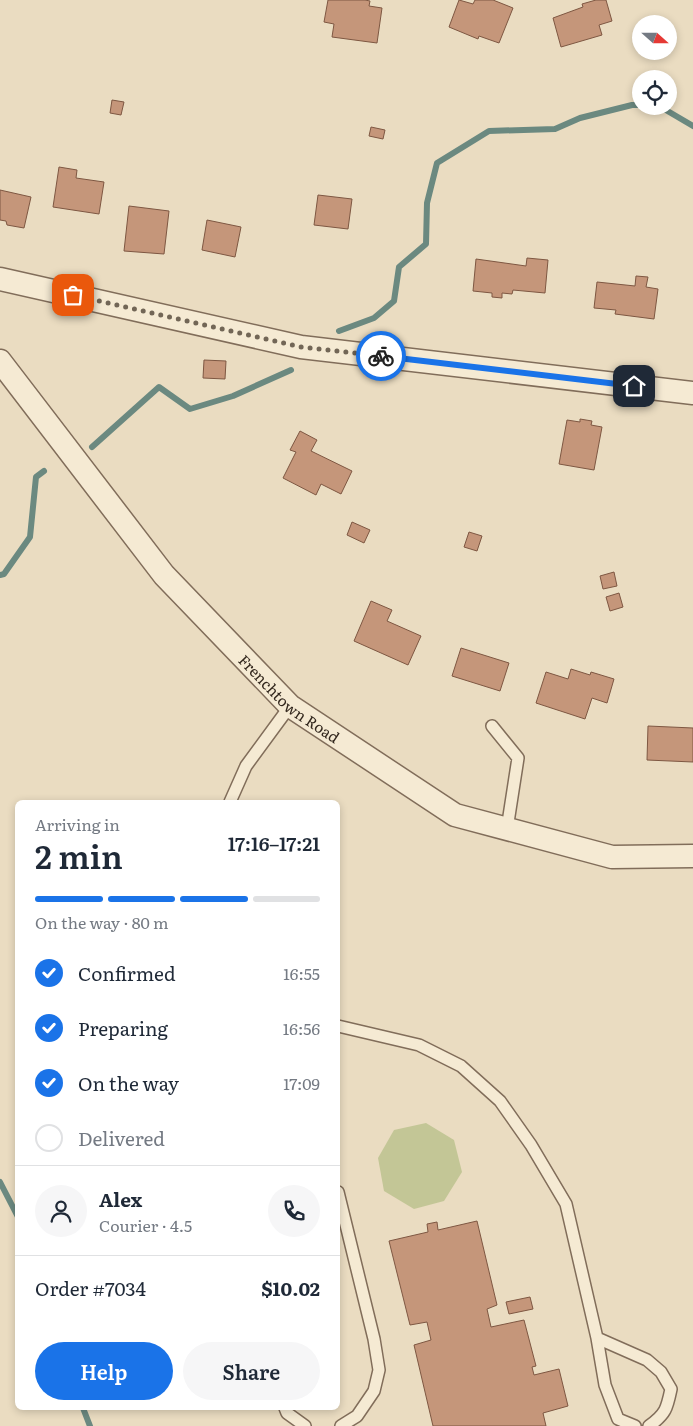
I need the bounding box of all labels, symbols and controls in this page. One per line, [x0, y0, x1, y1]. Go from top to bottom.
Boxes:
north arrow [632, 15, 678, 60]
map controls [632, 15, 677, 115]
button: locate [632, 70, 677, 115]
pin [52, 274, 94, 316]
icon: bag [59, 281, 87, 309]
courier [356, 331, 406, 381]
icon: bike [367, 342, 395, 370]
pin [613, 365, 655, 407]
icon: home [620, 372, 648, 400]
street label: Frenchtown Road [234, 648, 345, 748]
text: Arriving in [35, 812, 120, 836]
text: 17:16–17:21 [228, 829, 320, 857]
text: 2 min [35, 831, 123, 879]
text: On the way · 80 m [35, 910, 169, 934]
icon: check [35, 959, 63, 987]
text: Confirmed [78, 959, 176, 987]
text: 16:55 [283, 961, 320, 985]
icon: check [35, 1014, 63, 1042]
text: Preparing [78, 1014, 168, 1042]
text: 16:56 [283, 1016, 320, 1040]
icon: check [35, 1069, 63, 1097]
text: On the way [78, 1069, 179, 1097]
text: 17:09 [283, 1071, 320, 1095]
text: Delivered [78, 1124, 165, 1152]
button: person [35, 1185, 87, 1237]
text: Alex [99, 1185, 142, 1213]
button: phone [268, 1185, 320, 1237]
text: Courier · 4.5 [99, 1213, 192, 1237]
text: Order #7034 [35, 1274, 146, 1302]
text: $10.02 [261, 1274, 320, 1302]
button: Help [35, 1342, 173, 1400]
button: Share [183, 1342, 320, 1400]

